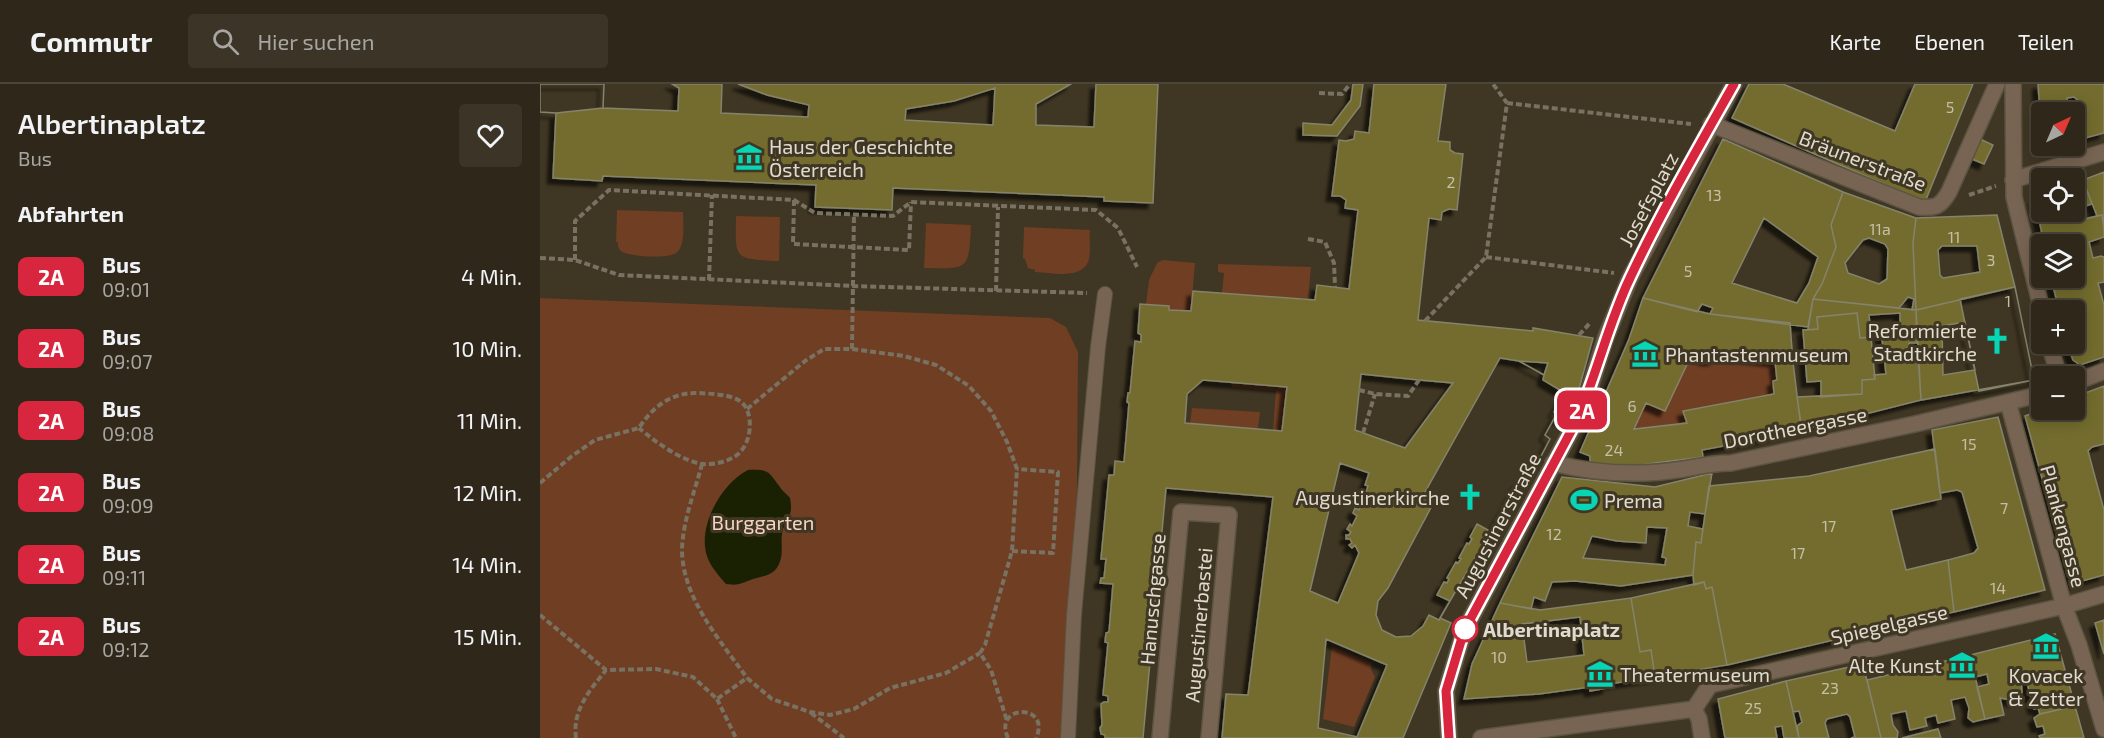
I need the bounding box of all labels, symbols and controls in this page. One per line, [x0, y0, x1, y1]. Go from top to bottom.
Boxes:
search box [188, 14, 608, 68]
text: Commutr [30, 24, 152, 58]
icon: search [209, 25, 242, 58]
text: Hier suchen [257, 28, 374, 54]
text: Karte [1830, 29, 1881, 54]
text: Ebenen [1914, 29, 1985, 54]
text: Teilen [2018, 29, 2074, 54]
house number: 5 [1946, 97, 1954, 116]
north arrow [2031, 102, 2085, 156]
map controls [2031, 102, 2085, 420]
button: heart [459, 104, 522, 167]
text: Albertinaplatz [18, 106, 206, 140]
street label: Bräunerstraße [1796, 125, 1930, 195]
place label: Haus der Geschichte Österreich [769, 134, 953, 181]
museum icon: Haus der Geschichte Österreich [734, 142, 764, 172]
text: Bus [18, 146, 52, 170]
street label: Josefsplatz [1613, 148, 1683, 250]
button: locate [2031, 168, 2085, 222]
house number: 2 [1447, 172, 1456, 191]
house number: 13 [1706, 185, 1722, 204]
text: Abfahrten [18, 200, 124, 226]
house number: 11a [1869, 219, 1891, 238]
house number: 11 [1948, 227, 1960, 246]
button: layers [2031, 234, 2085, 288]
house number: 3 [1987, 250, 1995, 269]
text: Bus [102, 251, 141, 277]
house number: 5 [1684, 261, 1692, 280]
text: 4 Min. [461, 263, 522, 289]
text: 2A [38, 264, 64, 289]
text: 09:01 [102, 277, 150, 301]
house number: 1 [2005, 291, 2011, 310]
button: + [2031, 300, 2085, 354]
place label: Reformierte Stadtkirche [1868, 318, 1977, 365]
text: Bus [102, 323, 141, 349]
church icon: Reformierte Stadtkirche [1982, 326, 2012, 356]
text: 10 Min. [453, 335, 522, 361]
text: 2A [38, 336, 64, 361]
museum icon: Phantastenmuseum [1630, 339, 1660, 369]
place label: Phantastenmuseum [1665, 342, 1849, 366]
text: 09:07 [102, 349, 153, 373]
button: − [2031, 366, 2085, 420]
line badge: 2A [1555, 390, 1609, 430]
text: Bus [102, 395, 141, 421]
house number: 6 [1627, 396, 1637, 415]
text: 2A [1569, 398, 1595, 423]
street label: Dorotheergasse [1721, 401, 1869, 453]
text: 11 Min. [457, 407, 522, 433]
text: 2A [38, 408, 64, 433]
text: 09:08 [102, 421, 154, 445]
house number: 15 [1962, 434, 1976, 453]
house number: 24 [1605, 440, 1624, 459]
street label: Augustinerstraße [1449, 448, 1545, 602]
street label: Plankengasse [2036, 462, 2092, 590]
text: Bus [102, 467, 141, 493]
text: 12 Min. [453, 479, 522, 505]
text: 2A [38, 480, 64, 505]
church icon: Augustinerkirche [1455, 482, 1485, 512]
place label: Augustinerkirche [1295, 485, 1450, 509]
sports icon: Prema [1569, 485, 1599, 515]
place label: Prema [1604, 488, 1663, 512]
text: 09:09 [102, 493, 154, 517]
house number: 7 [2000, 498, 2008, 517]
park label: Burggarten [712, 510, 814, 534]
house number: 17 [1822, 516, 1836, 535]
house number: 12 [1546, 524, 1562, 543]
street label: Hanuschgasse [1134, 532, 1170, 666]
text: Bus [102, 539, 141, 565]
house number: 17 [1791, 543, 1805, 562]
street label: Augustinerbastei [1179, 547, 1217, 703]
text: 14 Min. [452, 551, 522, 577]
text: 2A [38, 552, 64, 577]
text: 09:11 [102, 565, 146, 589]
house number: 14 [1990, 578, 2006, 597]
street label: Spiegelgasse [1828, 599, 1950, 649]
text: Bus [102, 611, 141, 637]
marker: Albertinaplatz [1452, 616, 1478, 642]
place label: Albertinaplatz [1483, 617, 1620, 641]
text: 15 Min. [454, 623, 522, 649]
text: 2A [38, 624, 64, 649]
museum icon: Kovacek & Zetter [2031, 631, 2061, 661]
text: 09:12 [102, 637, 149, 661]
house number: 10 [1491, 647, 1507, 666]
museum icon: Alte Kunst [1947, 650, 1977, 680]
place label: Alte Kunst [1848, 653, 1942, 677]
museum icon: Theatermuseum [1585, 659, 1615, 689]
place label: Theatermuseum [1620, 662, 1770, 686]
place label: Kovacek & Zetter [2008, 663, 2084, 710]
house number: 23 [1821, 678, 1839, 697]
house number: 25 [1744, 698, 1762, 717]

